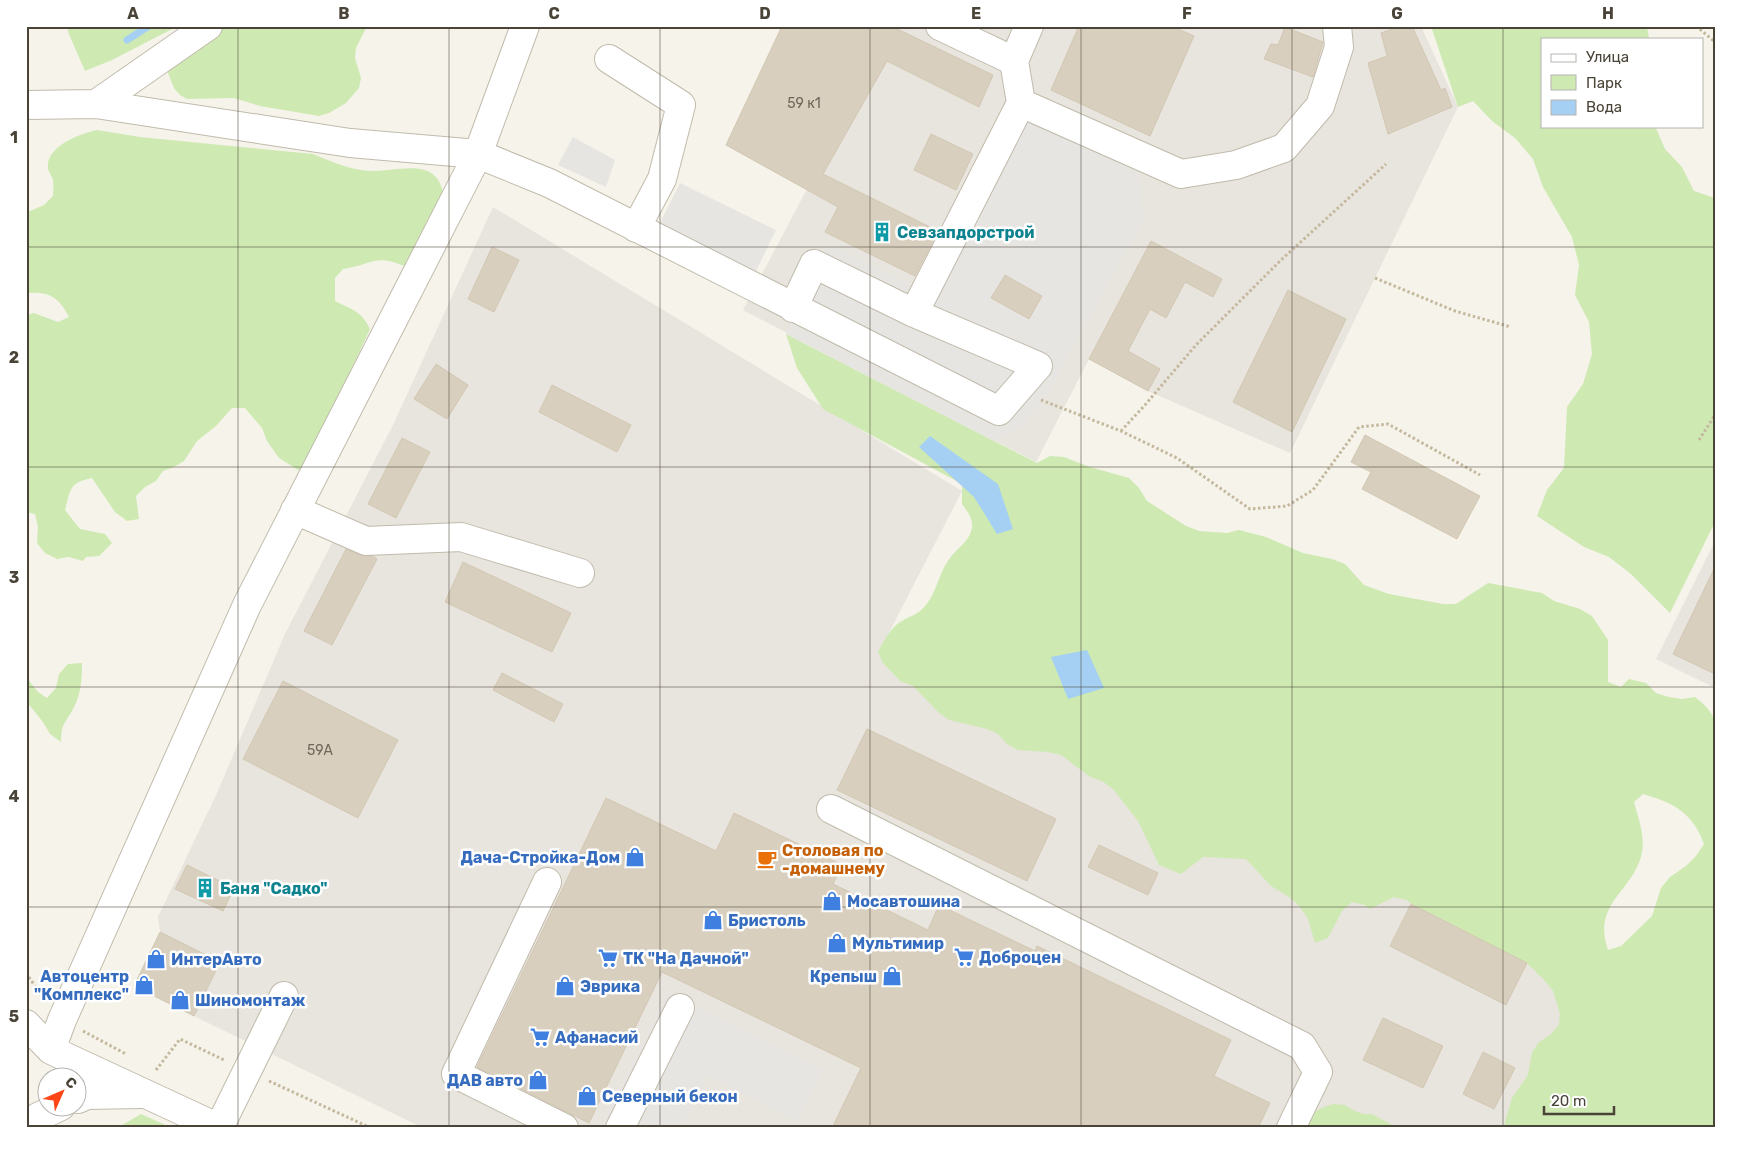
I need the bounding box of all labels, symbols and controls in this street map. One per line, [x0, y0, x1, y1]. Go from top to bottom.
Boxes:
text: A [127, 4, 139, 23]
text: B [338, 4, 350, 23]
text: C [548, 4, 560, 23]
text: D [759, 4, 771, 23]
text: E [971, 4, 981, 23]
text: F [1182, 4, 1192, 23]
text: G [1391, 4, 1403, 23]
text: H [1602, 4, 1614, 23]
legend [1541, 38, 1704, 128]
text: Улица [1586, 48, 1629, 66]
text: Парк [1586, 74, 1622, 92]
house number: 59 к1 [787, 95, 821, 112]
text: Вода [1586, 98, 1622, 116]
text: 1 [10, 128, 18, 147]
building icon: Севзапдорстрой [871, 221, 893, 243]
place label: Севзапдорстрой [897, 223, 1035, 242]
text: 2 [9, 348, 19, 367]
text: 3 [9, 568, 19, 587]
house number: 59А [307, 742, 334, 759]
text: 4 [9, 787, 20, 806]
place label: Столовая по -домашнему [782, 841, 886, 878]
shop icon: Дача-Стройка-Дом [624, 846, 646, 868]
place label: Дача-Стройка-Дом [461, 848, 620, 867]
cafe icon: Столовая по -домашнему [756, 848, 778, 870]
building icon: Баня "Садко" [194, 877, 216, 899]
place label: Баня "Садко" [220, 879, 328, 898]
shop icon: Мосавтошина [821, 890, 843, 912]
place label: Мосавтошина [847, 892, 960, 911]
shop icon: Бристоль [702, 909, 724, 931]
place label: Бристоль [728, 911, 806, 930]
shop icon: Мультимир [826, 932, 848, 954]
place label: Мультимир [852, 934, 944, 953]
supermarket icon: Доброцен [953, 946, 975, 968]
supermarket icon: ТК "На Дачной" [597, 947, 619, 969]
shop icon: ИнтерАвто [145, 948, 167, 970]
place label: Доброцен [979, 948, 1061, 967]
place label: ТК "На Дачной" [623, 949, 749, 968]
place label: ИнтерАвто [171, 950, 262, 969]
shop icon: Крепыш [881, 965, 903, 987]
place label: Автоцентр "Комплекс" [34, 967, 129, 1004]
place label: Крепыш [810, 967, 877, 986]
shop icon: Автоцентр "Комплекс" [133, 974, 155, 996]
shop icon: Эврика [554, 975, 576, 997]
place label: Эврика [580, 977, 640, 996]
shop icon: Шиномонтаж [169, 989, 191, 1011]
place label: Шиномонтаж [195, 991, 306, 1010]
text: 5 [9, 1007, 19, 1026]
supermarket icon: Афанасий [529, 1026, 551, 1048]
place label: Афанасий [555, 1028, 638, 1047]
north arrow [38, 1066, 88, 1116]
shop icon: ДАВ авто [527, 1069, 549, 1091]
place label: ДАВ авто [447, 1071, 523, 1090]
text: С [61, 1074, 80, 1093]
scale bar [1544, 1084, 1614, 1116]
shop icon: Северный бекон [576, 1085, 598, 1107]
place label: Северный бекон [602, 1087, 738, 1106]
text: 20 m [1551, 1092, 1586, 1110]

